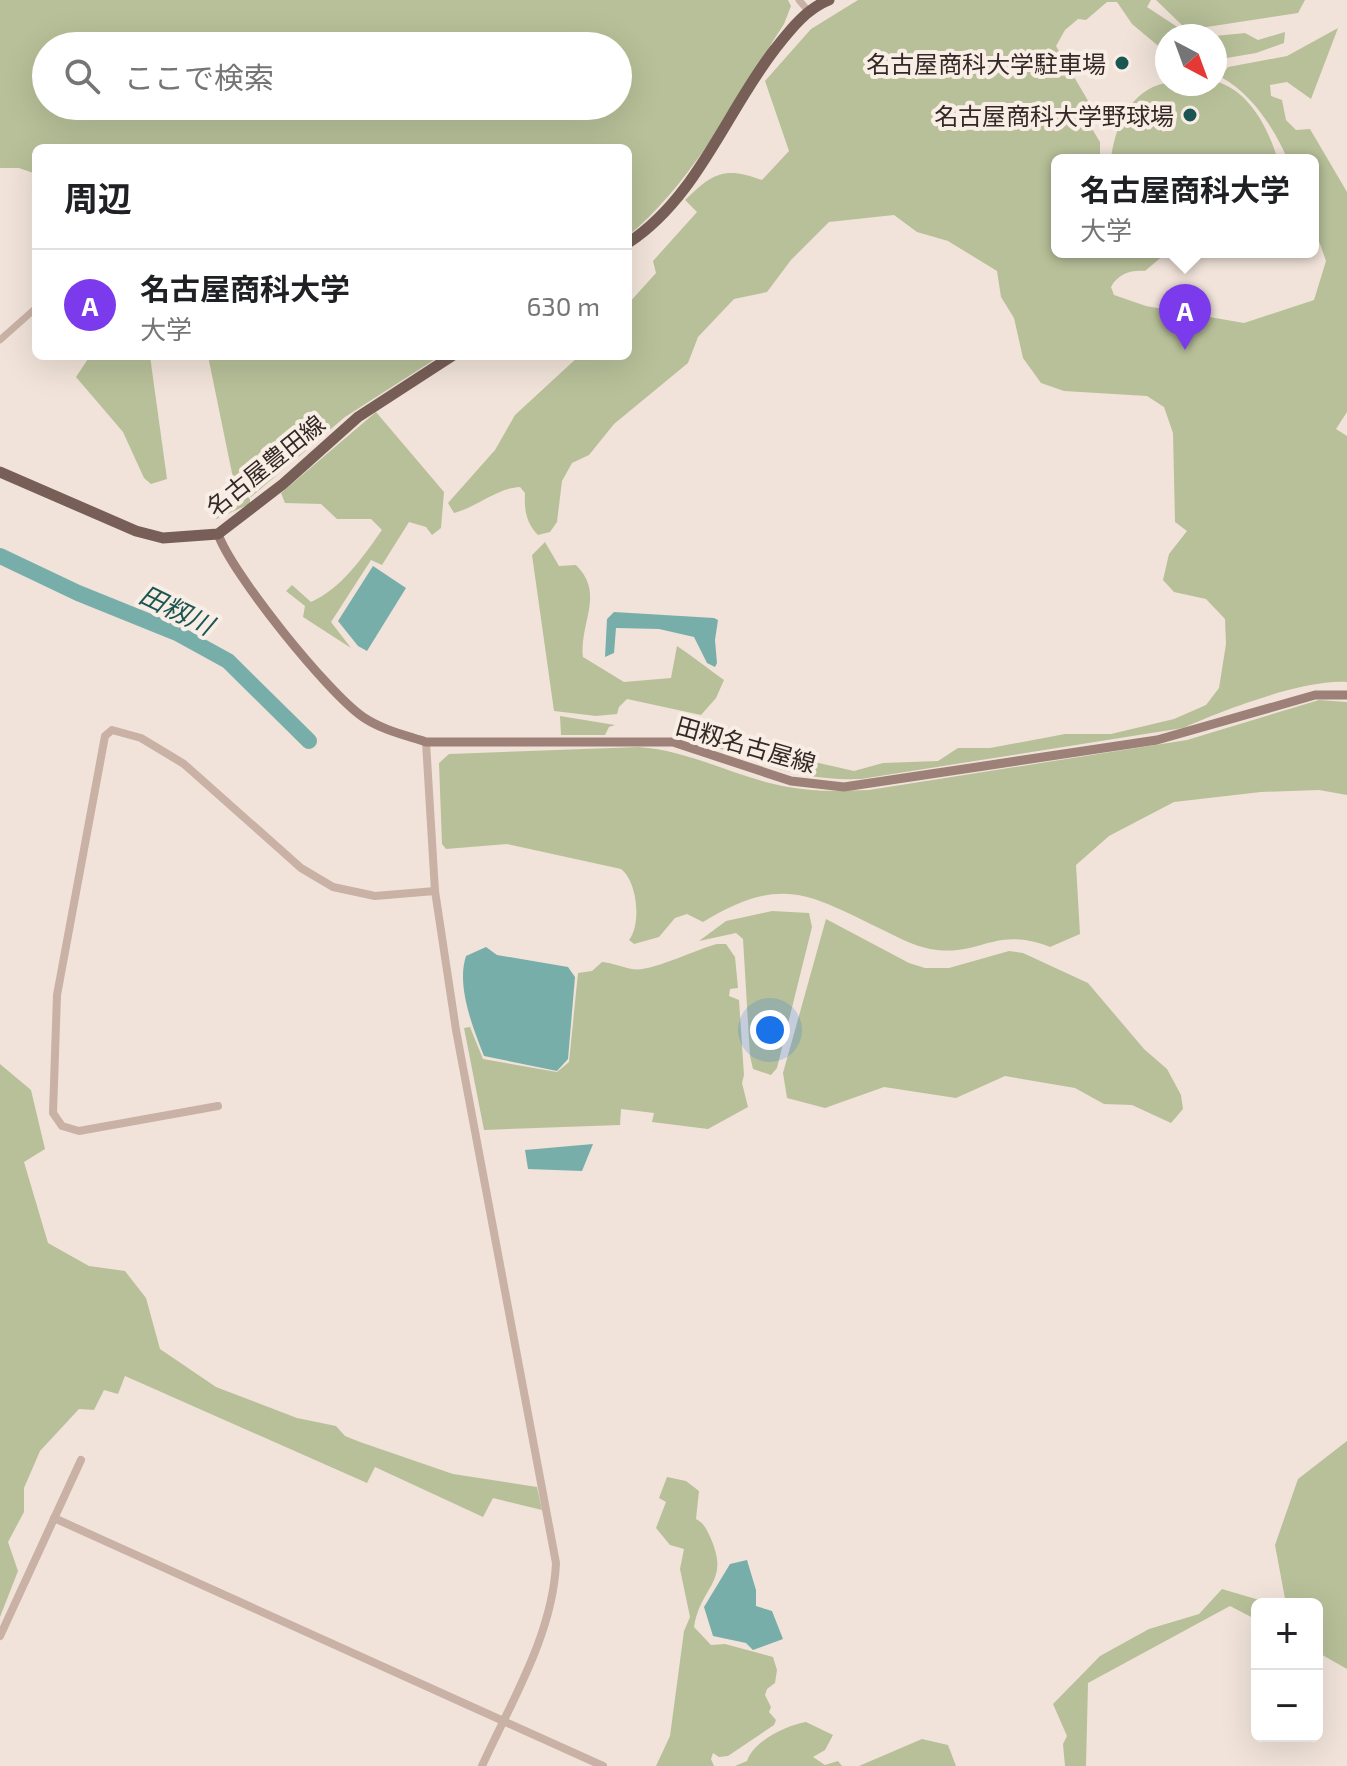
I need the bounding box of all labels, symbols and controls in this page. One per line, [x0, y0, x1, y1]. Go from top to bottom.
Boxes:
north arrow [1155, 24, 1227, 96]
search box [32, 32, 632, 120]
place label: 名古屋商科大学駐車場 [866, 49, 1106, 78]
icon: search [60, 54, 104, 98]
marker: 名古屋商科大学駐車場 [1113, 54, 1131, 72]
text: ここで検索 [124, 59, 274, 95]
place label: 名古屋商科大学野球場 [934, 101, 1174, 130]
marker: 名古屋商科大学野球場 [1181, 106, 1199, 124]
popup [1051, 154, 1319, 258]
text: 名古屋商科大学 [1080, 171, 1290, 207]
text: 周辺 [64, 177, 132, 218]
text: 大学 [1080, 214, 1132, 245]
text: 名古屋商科大学 [140, 270, 350, 306]
pin: A [1159, 284, 1211, 350]
text: A [82, 290, 98, 321]
text: 630 m [526, 290, 600, 321]
text: 大学 [140, 313, 192, 344]
street label: 名古屋豊田線 [200, 408, 330, 522]
water label: 田籾川 [135, 578, 222, 641]
street label: 田籾名古屋線 [673, 710, 819, 778]
your location [750, 1010, 790, 1050]
map controls [1251, 1598, 1323, 1742]
button: + [1251, 1598, 1323, 1670]
button: − [1251, 1670, 1323, 1742]

